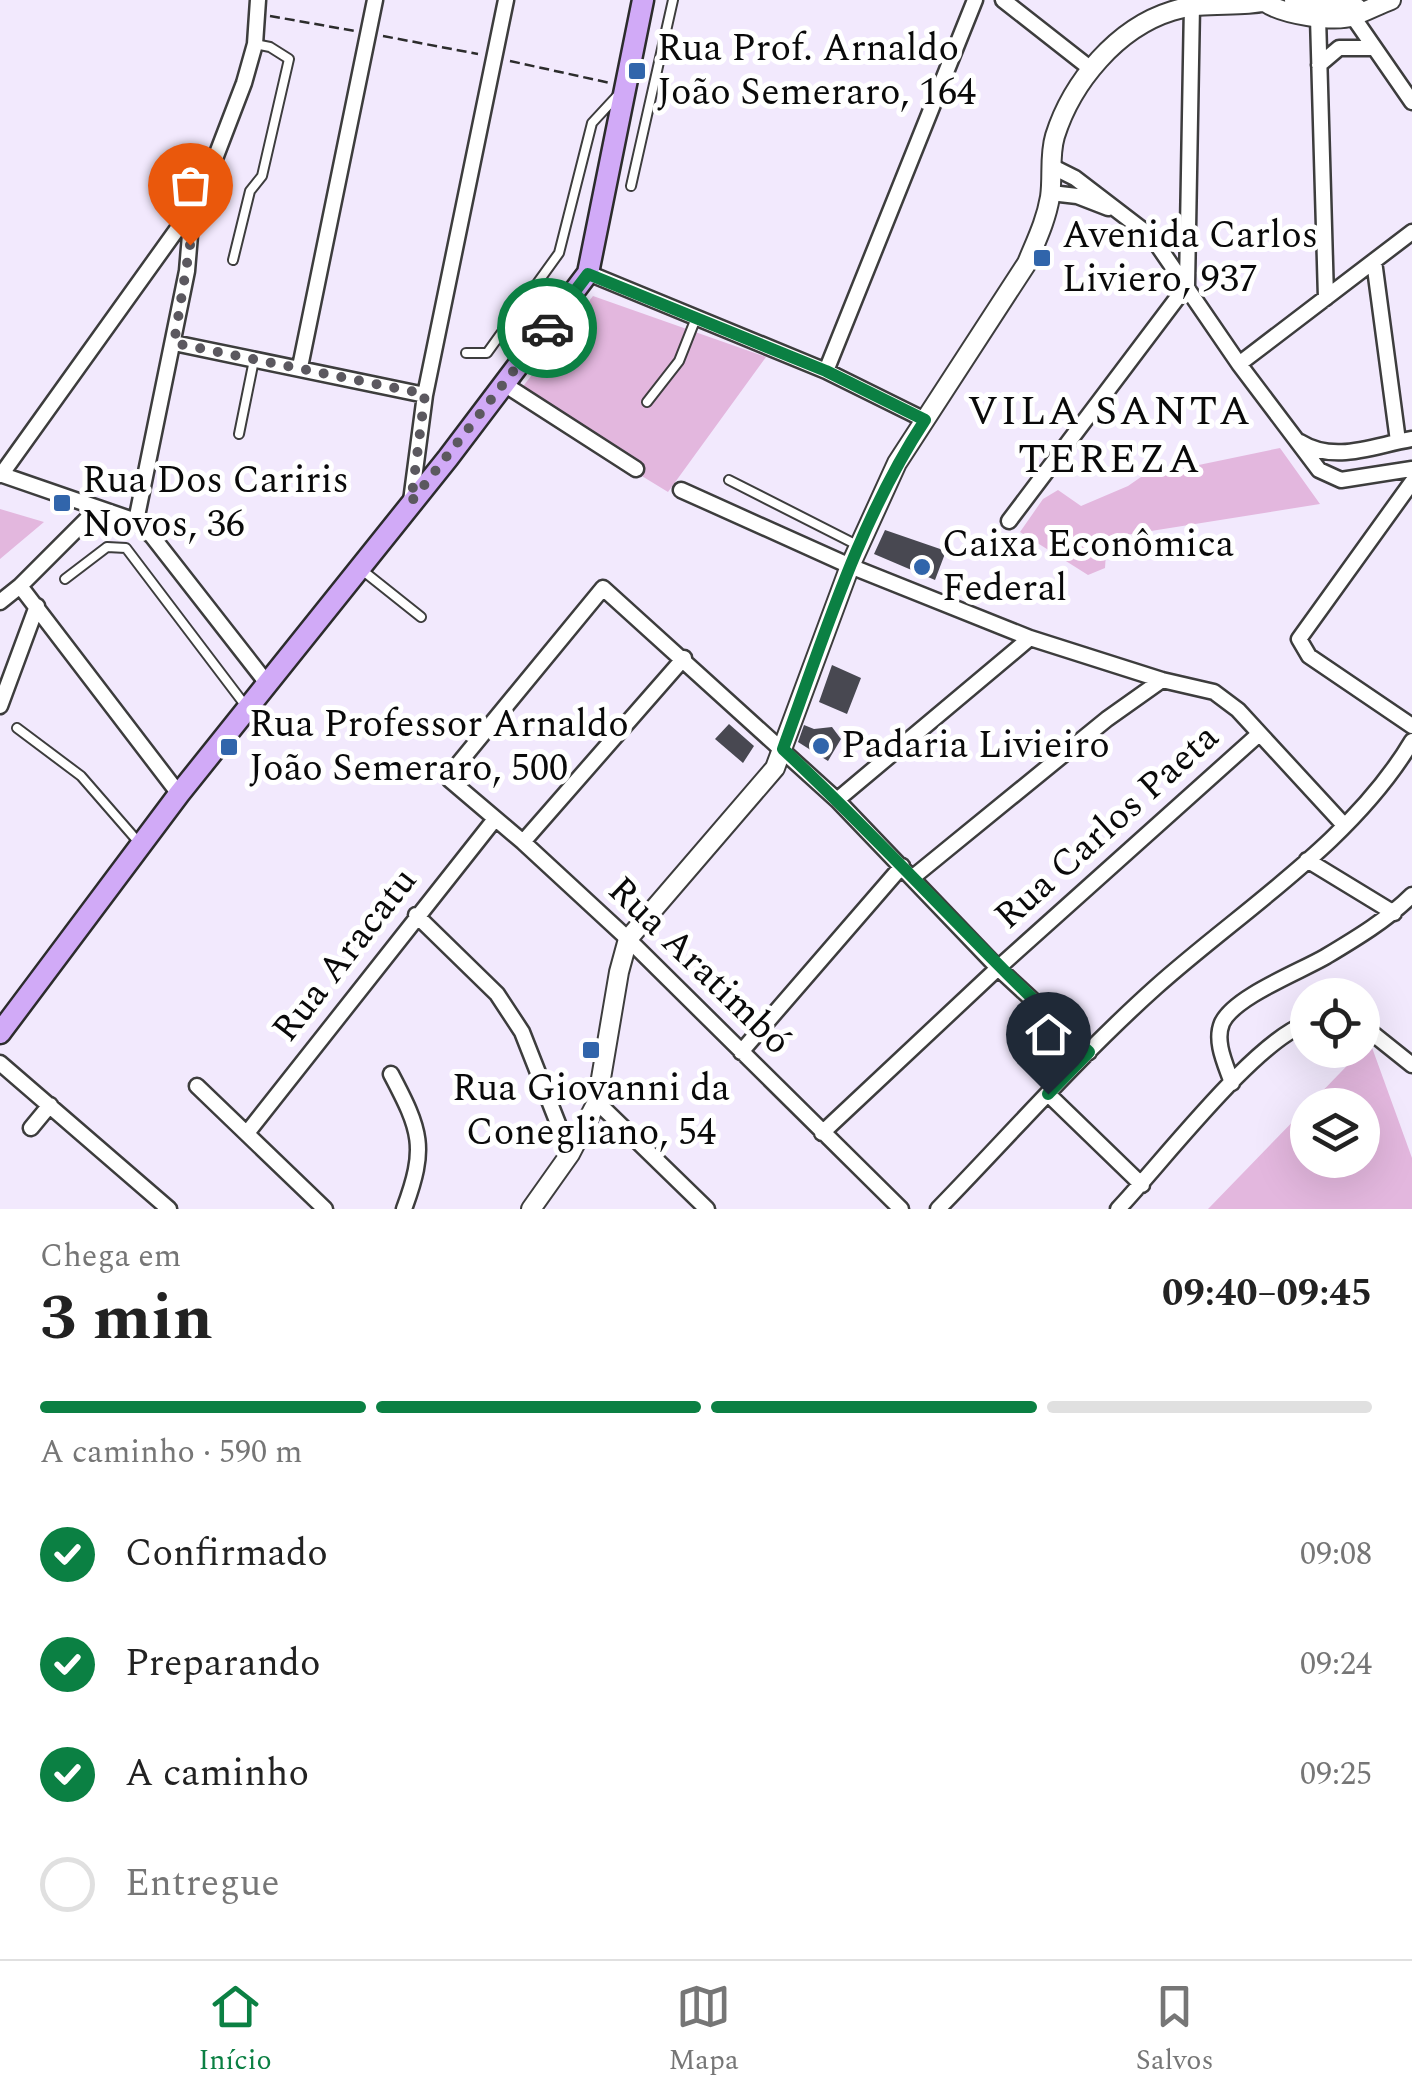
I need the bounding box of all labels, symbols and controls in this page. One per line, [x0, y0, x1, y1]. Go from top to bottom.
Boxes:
place label: Rua Prof. Arnaldo João Semeraro, 164 [657, 20, 976, 122]
marker: Rua Prof. Arnaldo João Semeraro, 164 [626, 60, 648, 82]
pin [148, 143, 233, 246]
icon: bag [163, 158, 218, 213]
place label: Avenida Carlos Liviero, 937 [1062, 207, 1318, 309]
marker: Avenida Carlos Liviero, 937 [1031, 247, 1053, 269]
courier [497, 278, 597, 378]
icon: car [520, 301, 575, 356]
district label: VILA SANTA TEREZA [967, 380, 1253, 491]
place label: Rua Dos Cariris Novos, 36 [82, 452, 349, 554]
marker: Rua Dos Cariris Novos, 36 [51, 492, 73, 514]
place label: Caixa Econômica Federal [942, 516, 1235, 618]
marker: Caixa Econômica Federal [911, 556, 933, 578]
place label: Rua Professor Arnaldo João Semeraro, 500 [249, 696, 629, 798]
street label: Rua Carlos Paeta [981, 710, 1233, 944]
place label: Padaria Livieiro [841, 717, 1110, 775]
marker: Padaria Livieiro [810, 735, 832, 757]
marker: Rua Professor Arnaldo João Semeraro, 500 [218, 736, 240, 758]
street label: Rua Aracatu [258, 855, 432, 1055]
street label: Rua Aratimbó [594, 863, 804, 1069]
map controls [1290, 978, 1380, 1178]
button: locate [1290, 978, 1380, 1068]
pin [1006, 992, 1091, 1095]
icon: home [1021, 1007, 1076, 1062]
marker: Rua Giovanni da Conegliano, 54 [580, 1039, 602, 1061]
place label: Rua Giovanni da Conegliano, 54 [452, 1060, 731, 1162]
button: layers [1290, 1088, 1380, 1178]
text: Chega em [40, 1232, 181, 1281]
text: 09:40–09:45 [1162, 1265, 1372, 1323]
text: 3 min [40, 1269, 213, 1368]
text: A caminho · 590 m [40, 1428, 302, 1477]
text: Confirmado [125, 1525, 328, 1583]
icon: check [40, 1527, 95, 1582]
text: 09:08 [1300, 1530, 1372, 1579]
text: Preparando [125, 1635, 321, 1693]
icon: check [40, 1637, 95, 1692]
text: 09:24 [1300, 1640, 1372, 1689]
text: A caminho [125, 1745, 309, 1803]
icon: check [40, 1747, 95, 1802]
text: 09:25 [1300, 1750, 1372, 1799]
text: Entregue [125, 1855, 280, 1913]
tab: Início [198, 1979, 272, 2082]
tab: Mapa [669, 1979, 739, 2082]
tab: Salvos [1136, 1979, 1214, 2082]

